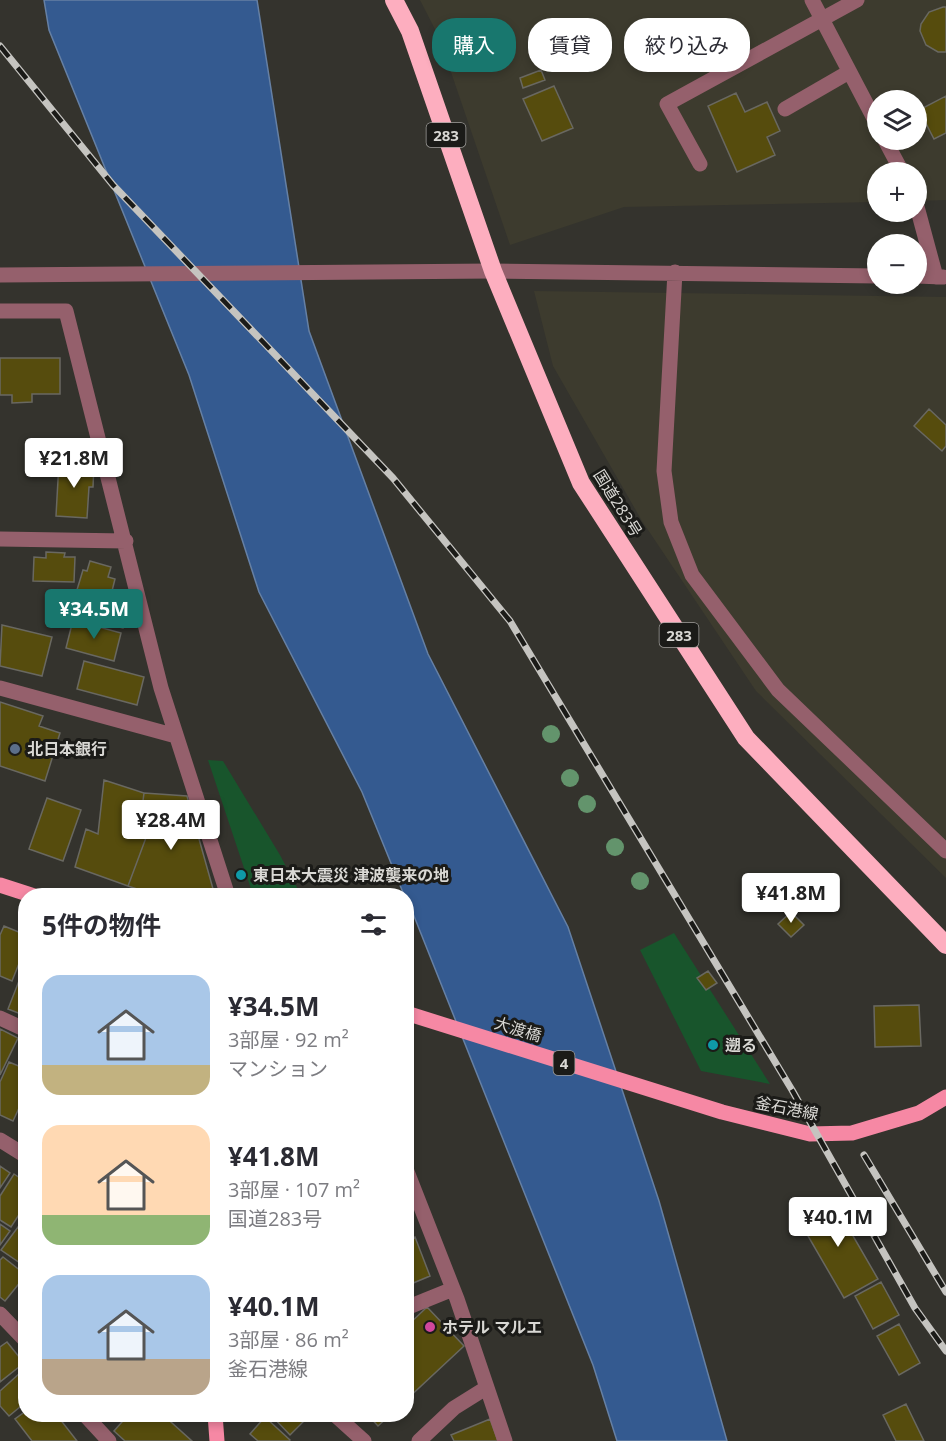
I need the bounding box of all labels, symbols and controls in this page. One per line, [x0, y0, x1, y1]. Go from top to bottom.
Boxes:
chip: 購入 [432, 18, 516, 72]
chip: 賃貸 [528, 18, 612, 72]
chip: 絞り込み [624, 18, 750, 72]
map controls [867, 90, 927, 294]
button: layers [867, 90, 927, 150]
road number: 283 [426, 123, 466, 147]
button: + [867, 162, 927, 222]
button: − [867, 234, 927, 294]
pin: ¥21.8M [25, 438, 123, 489]
text: ¥21.8M [39, 444, 109, 471]
street label: 国道283号 [589, 465, 647, 541]
pin: ¥34.5M [45, 589, 143, 640]
text: ¥34.5M [59, 595, 129, 622]
road number: 283 [660, 623, 698, 647]
place label: 北日本銀行 [27, 738, 107, 760]
marker: 北日本銀行 [8, 742, 22, 756]
pin: ¥28.4M [122, 800, 220, 851]
text: ¥28.4M [136, 806, 206, 833]
place label: 東日本大震災 津波襲来の地 [253, 864, 449, 886]
marker: 東日本大震災 津波襲来の地 [234, 868, 248, 882]
pin: ¥41.8M [742, 873, 840, 924]
text: ¥41.8M [756, 879, 826, 906]
text: 5件の物件 [42, 907, 161, 943]
icon: filters [357, 908, 390, 941]
text: ¥34.5M [228, 988, 319, 1024]
icon: home [90, 999, 162, 1071]
street label: 大渡橋 [492, 1011, 544, 1047]
text: 3部屋 · 92 m² [228, 1026, 349, 1053]
place label: 遡る [725, 1034, 757, 1056]
marker: 遡る [706, 1038, 720, 1052]
road number: 4 [554, 1051, 574, 1075]
text: マンション [228, 1055, 328, 1082]
street label: 釜石港線 [753, 1091, 821, 1125]
text: ¥41.8M [228, 1138, 319, 1174]
icon: home [90, 1149, 162, 1221]
text: 3部屋 · 107 m² [228, 1176, 360, 1203]
pin: ¥40.1M [789, 1197, 887, 1248]
text: ¥40.1M [803, 1203, 873, 1230]
text: 国道283号 [228, 1205, 322, 1232]
text: ¥40.1M [228, 1288, 319, 1324]
icon: home [90, 1299, 162, 1371]
place label: ホテル マルエ [442, 1316, 542, 1338]
marker: ホテル マルエ [423, 1320, 437, 1334]
text: 3部屋 · 86 m² [228, 1326, 349, 1353]
text: 釜石港線 [228, 1355, 308, 1382]

